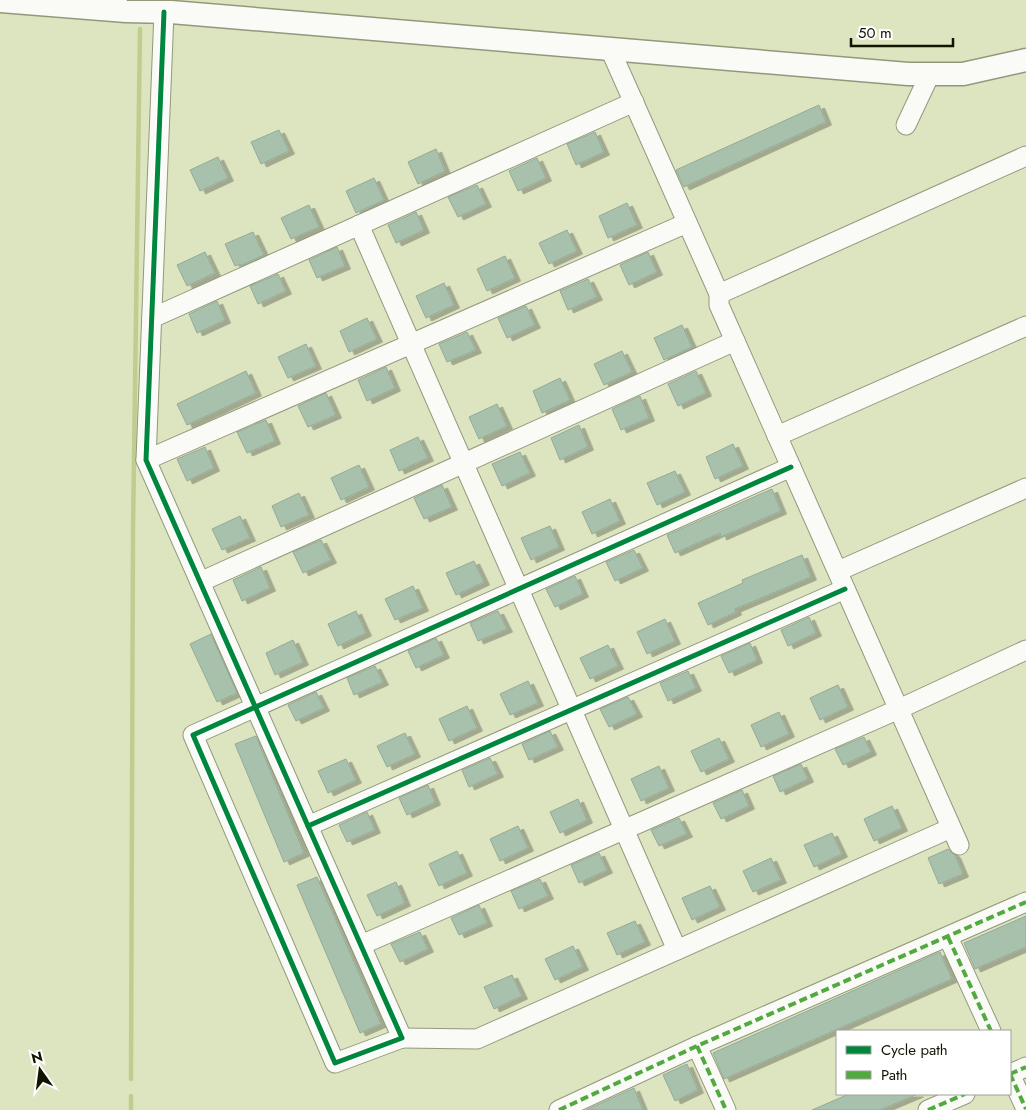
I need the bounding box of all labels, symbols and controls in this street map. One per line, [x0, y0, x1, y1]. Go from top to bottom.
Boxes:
scale bar [851, 15, 954, 47]
text: 50 m [858, 22, 892, 44]
legend [836, 1030, 1011, 1095]
text: Cycle path [881, 1039, 948, 1061]
north arrow [15, 1045, 65, 1095]
text: N [29, 1046, 45, 1068]
text: Path [881, 1064, 907, 1086]

